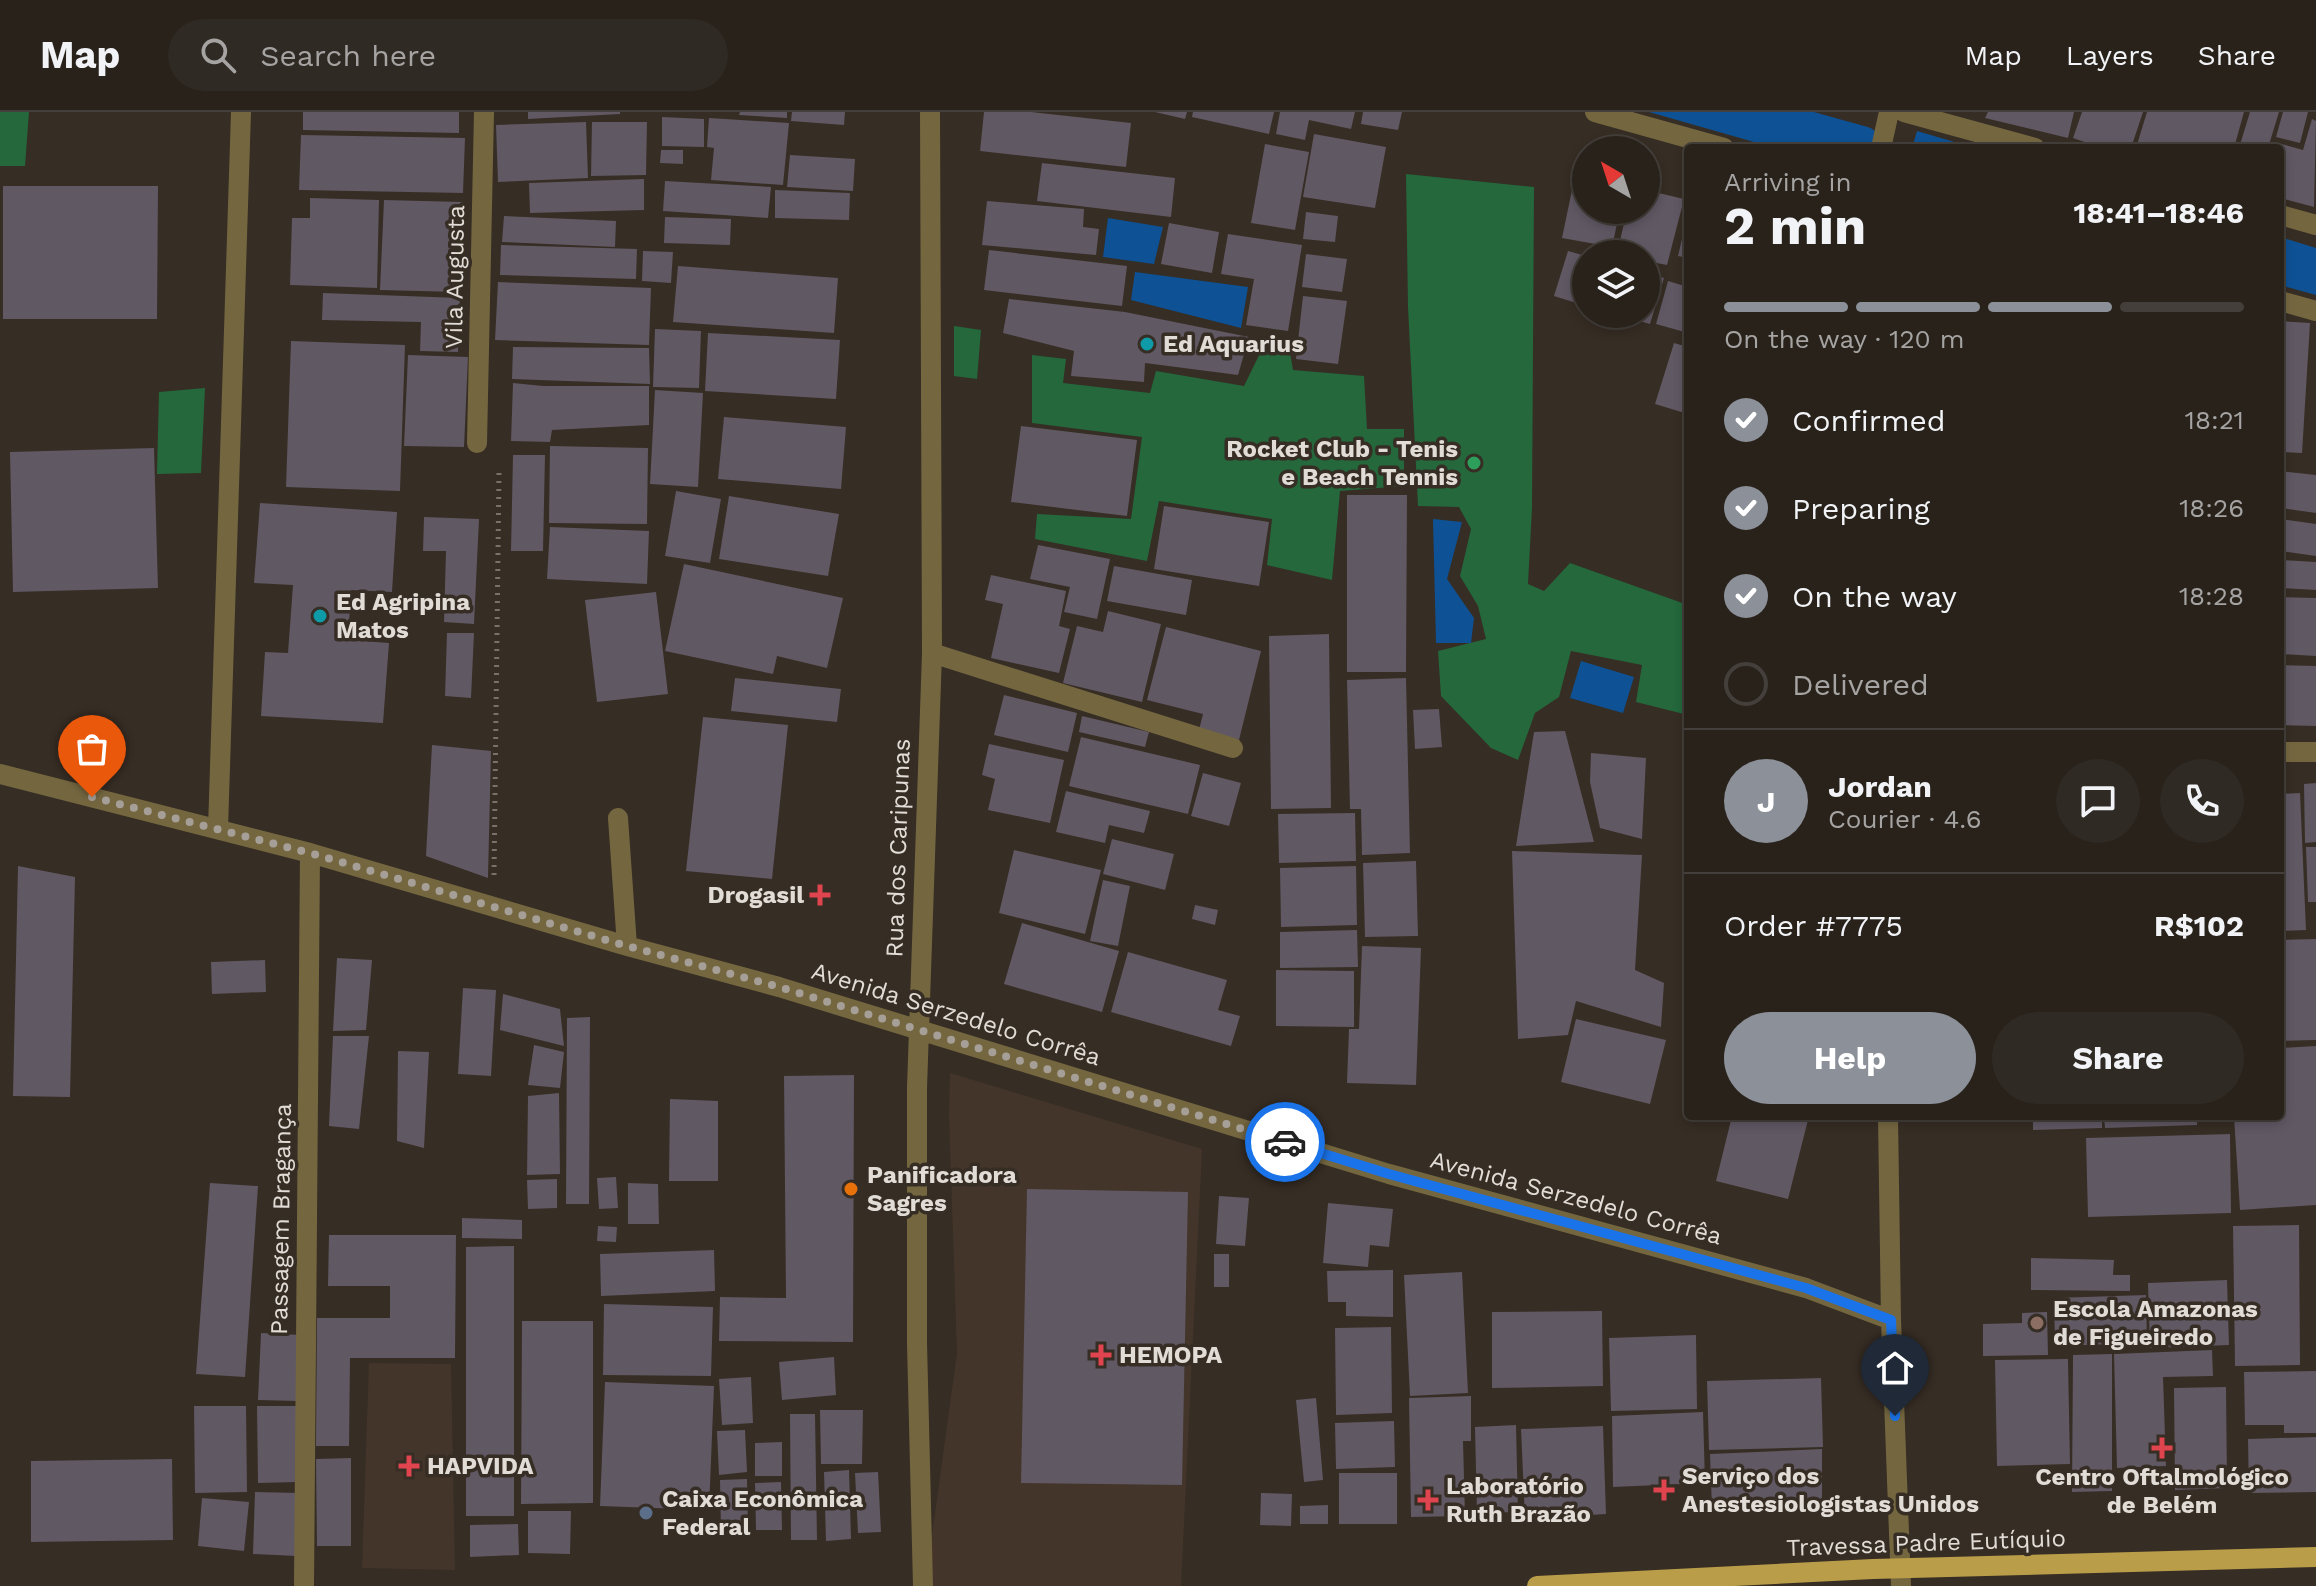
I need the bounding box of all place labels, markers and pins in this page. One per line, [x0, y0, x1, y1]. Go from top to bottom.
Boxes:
place label: Ed Aquarius [1163, 330, 1304, 358]
marker: Ed Aquarius [1138, 335, 1156, 353]
place label: Rocket Club - Tenis e Beach Tennis [1226, 435, 1458, 491]
marker: Rocket Club - Tenis e Beach Tennis [1465, 454, 1483, 472]
place label: Ed Agripina Matos [336, 588, 470, 644]
marker: Ed Agripina Matos [311, 607, 329, 625]
pin [58, 715, 126, 797]
place label: Drogasil [707, 881, 804, 909]
marker: Drogasil [811, 886, 829, 904]
place label: Panificadora Sagres [867, 1161, 1017, 1217]
marker: Panificadora Sagres [842, 1180, 860, 1198]
place label: Escola Amazonas de Figueiredo [2053, 1295, 2258, 1351]
marker: Escola Amazonas de Figueiredo [2028, 1314, 2046, 1332]
pin [1861, 1334, 1929, 1416]
place label: HEMOPA [1119, 1341, 1223, 1369]
marker: HEMOPA [1090, 1344, 1112, 1366]
marker: Centro Oftalmológico de Belém [2151, 1437, 2173, 1459]
place label: HAPVIDA [427, 1452, 534, 1480]
marker: HAPVIDA [398, 1455, 420, 1477]
place label: Serviço dos Anestesiologistas Unidos [1682, 1462, 1979, 1518]
place label: Centro Oftalmológico de Belém [2035, 1463, 2289, 1519]
place label: Laboratório Ruth Brazão [1446, 1472, 1591, 1528]
marker: Serviço dos Anestesiologistas Unidos [1653, 1479, 1675, 1501]
place label: Caixa Econômica Federal [662, 1485, 863, 1541]
marker: Laboratório Ruth Brazão [1417, 1489, 1439, 1511]
marker: Caixa Econômica Federal [637, 1504, 655, 1522]

